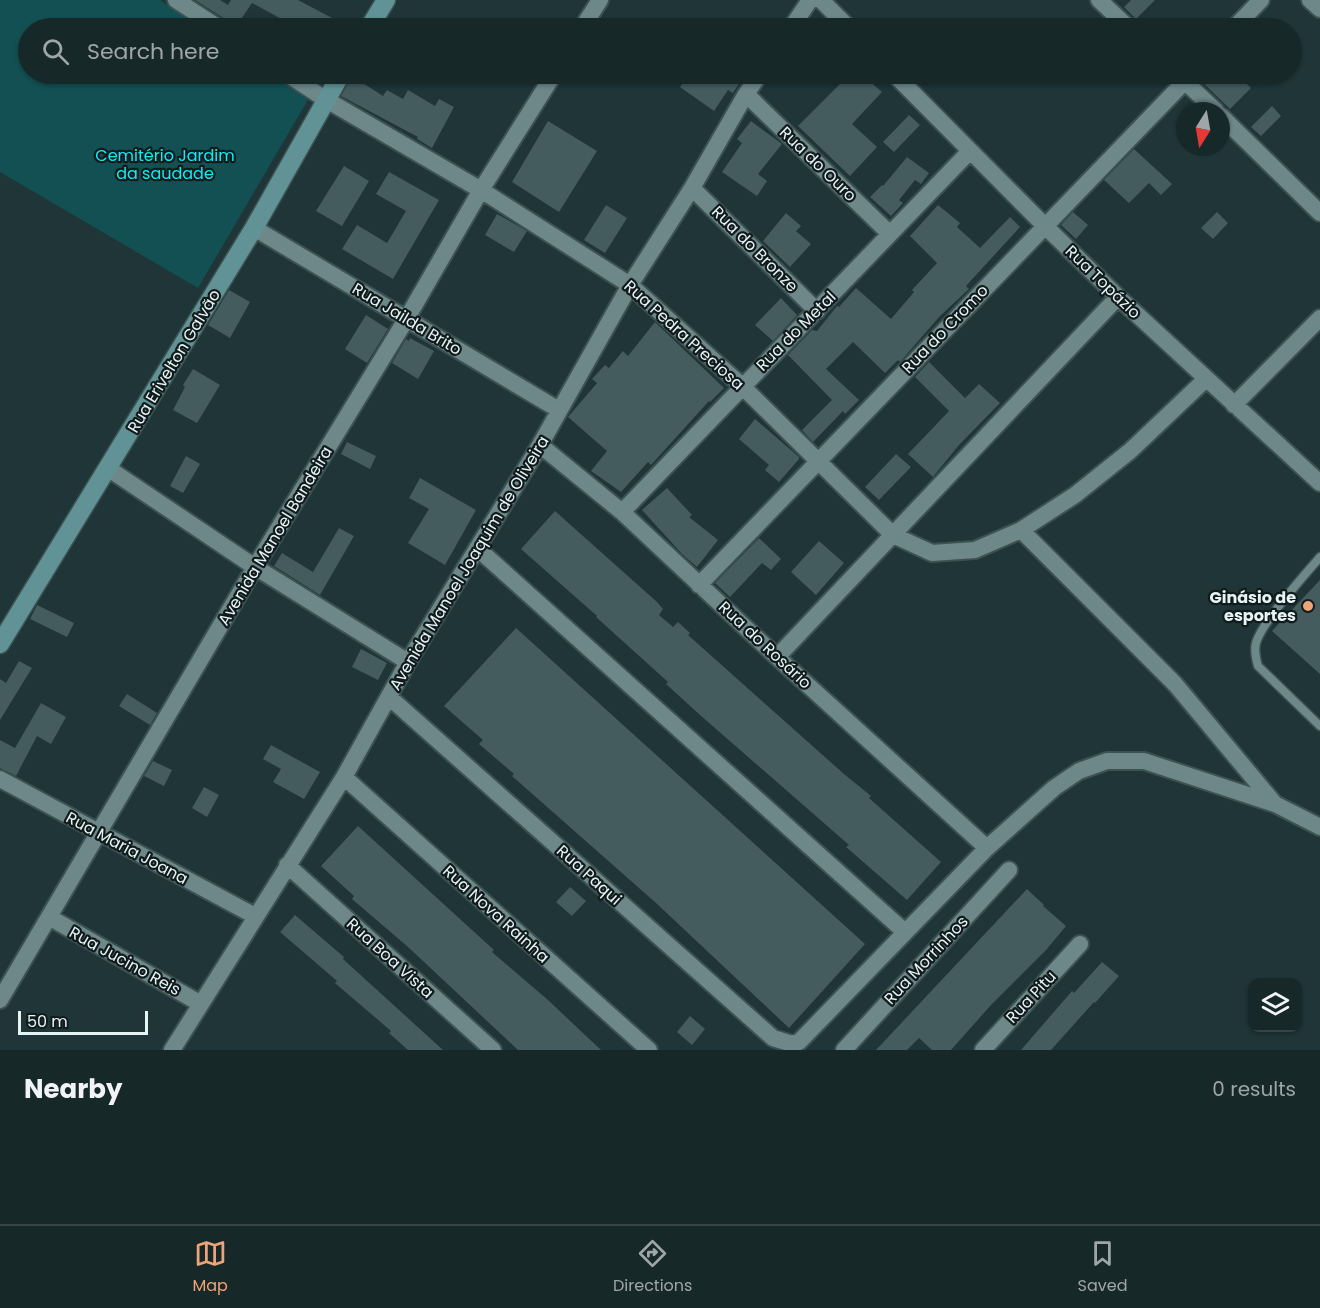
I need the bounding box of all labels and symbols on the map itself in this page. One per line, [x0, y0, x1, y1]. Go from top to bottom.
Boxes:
north arrow [1176, 102, 1230, 156]
street label: Rua do Ouro [774, 121, 862, 207]
park label: Cemitério Jardim da saudade [95, 144, 235, 185]
street label: Rua do Bronze [707, 201, 803, 297]
street label: Rua Topázio [1060, 240, 1146, 324]
street label: Rua Pedra Preciosa [619, 275, 749, 395]
street label: Rua Jailda Brito [348, 277, 466, 361]
street label: Rua do Cromo [897, 279, 993, 379]
street label: Rua Erivelton Galvão [122, 285, 226, 437]
street label: Rua do Metal [751, 286, 841, 376]
street label: Avenida Manoel Joaquim de Oliveira [384, 431, 554, 695]
street label: Avenida Manoel Bandeira [212, 442, 338, 630]
place label: Ginásio de esportes [1209, 586, 1296, 627]
street label: Rua do Rosário [713, 596, 817, 694]
marker: Ginásio de esportes [1301, 599, 1315, 613]
street label: Rua Maria Joana [62, 806, 192, 890]
street label: Rua Paqui [552, 840, 626, 910]
street label: Rua Nova Rainha [438, 860, 554, 968]
street label: Rua Morrinhos [879, 910, 973, 1010]
street label: Rua Boa Vista [341, 913, 439, 1003]
street label: Rua Jucino Reis [65, 921, 185, 1001]
street label: Rua Pitu [1001, 966, 1061, 1028]
scale bar [18, 1008, 148, 1036]

